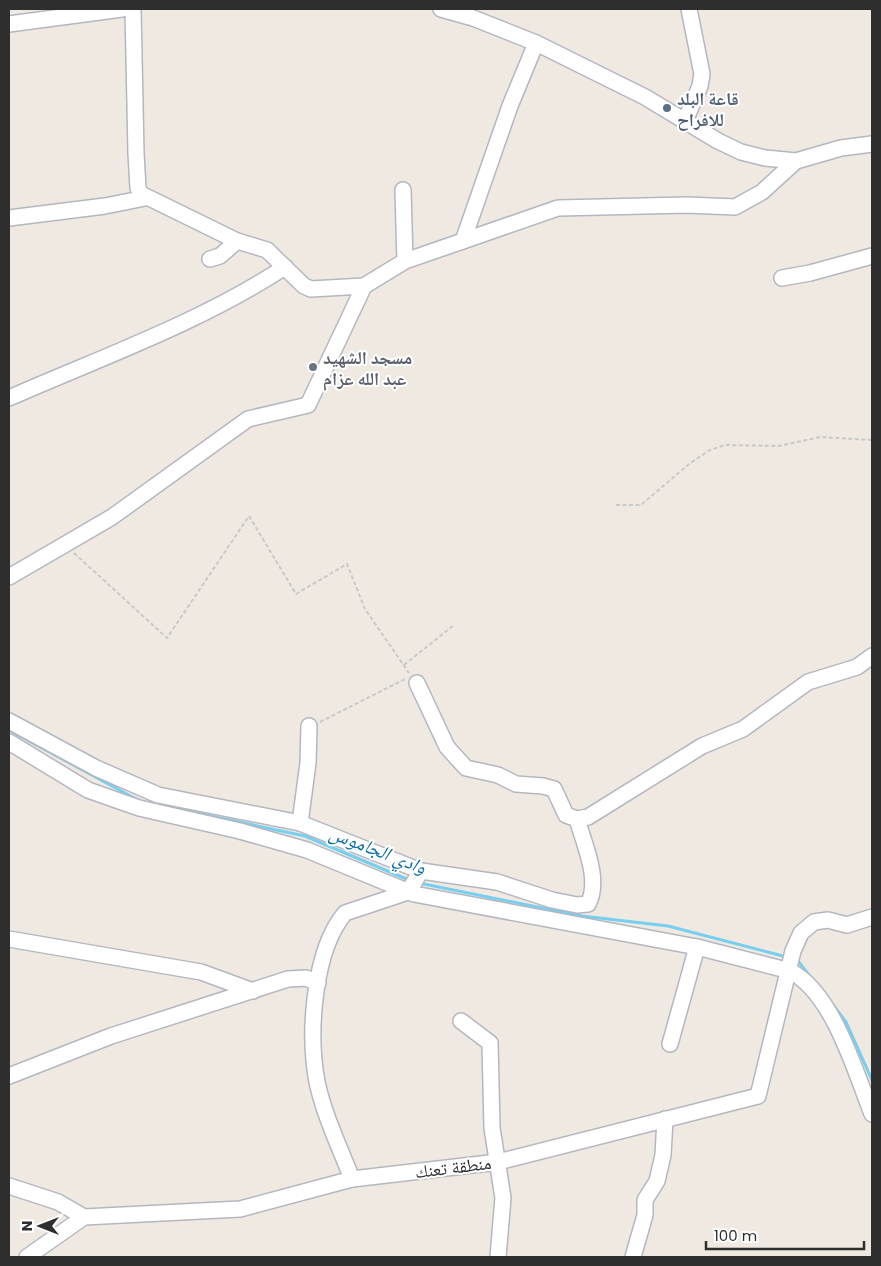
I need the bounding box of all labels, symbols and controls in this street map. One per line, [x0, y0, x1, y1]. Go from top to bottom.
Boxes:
place label: قاعة البلد للافراح [677, 86, 739, 132]
marker: قاعة البلد للافراح [661, 102, 673, 114]
place label: مسجد الشهيد عبد الله عزام [323, 345, 412, 391]
marker: مسجد الشهيد عبد الله عزام [307, 361, 319, 373]
water label: وادي الجاموس [325, 819, 430, 883]
street label: منطقة تعنك [413, 1150, 493, 1184]
north arrow [15, 1201, 65, 1251]
scale bar [706, 1218, 864, 1250]
text: N [17, 1221, 37, 1231]
text: 100 m [714, 1225, 757, 1246]

